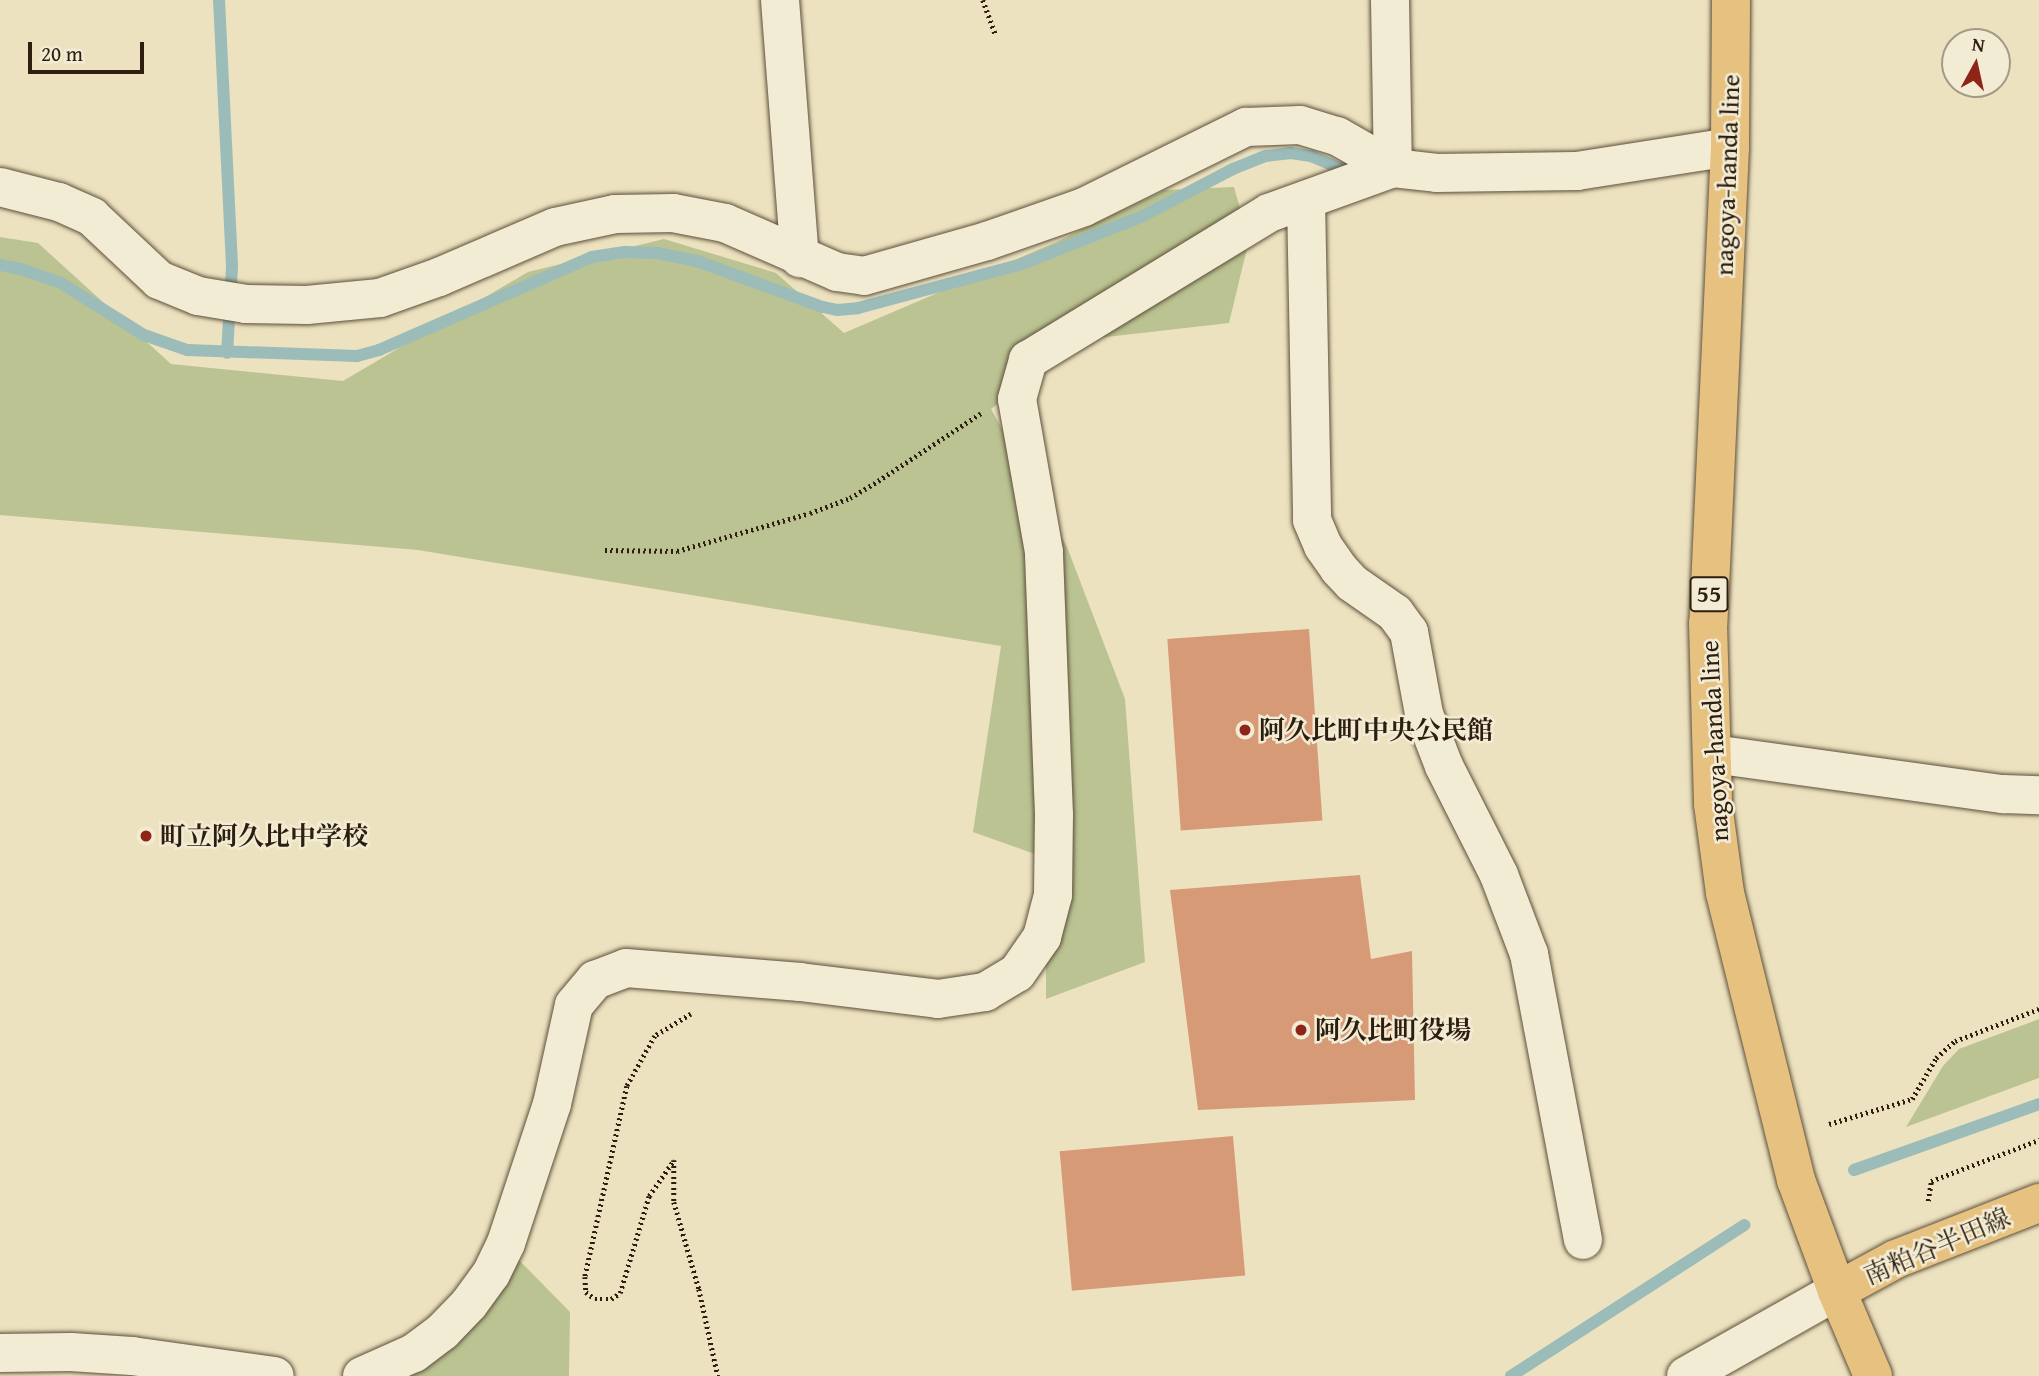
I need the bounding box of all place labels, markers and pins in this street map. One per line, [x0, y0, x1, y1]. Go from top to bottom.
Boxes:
place label: 阿久比町中央公民館 [1259, 714, 1493, 746]
marker: 阿久比町中央公民館 [1237, 722, 1253, 738]
place label: 町立阿久比中学校 [160, 820, 368, 852]
marker: 町立阿久比中学校 [138, 828, 154, 844]
place label: 阿久比町役場 [1315, 1014, 1471, 1046]
marker: 阿久比町役場 [1293, 1022, 1309, 1038]

